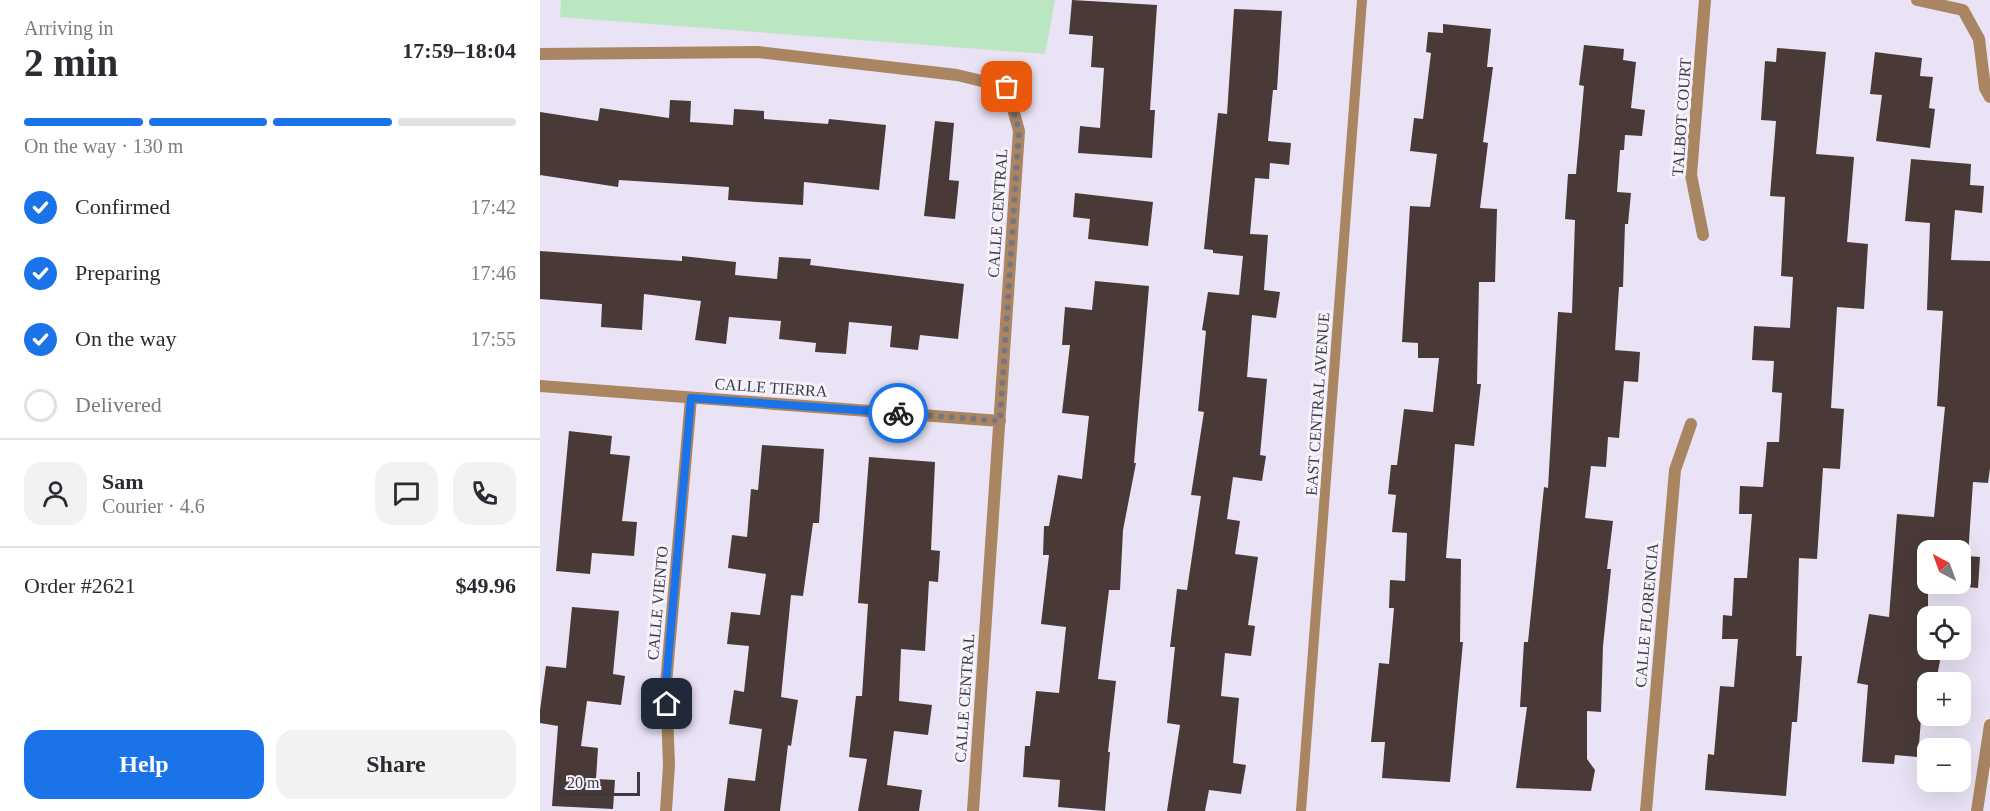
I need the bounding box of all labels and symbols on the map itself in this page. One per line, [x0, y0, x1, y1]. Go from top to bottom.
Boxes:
street label: TALBOT COURT [1669, 57, 1694, 177]
pin [981, 61, 1032, 112]
street label: CALLE CENTRAL [985, 148, 1010, 278]
street label: EAST CENTRAL AVENUE [1303, 312, 1332, 496]
street label: CALLE TIERRA [714, 375, 828, 400]
courier [868, 383, 928, 443]
north arrow [1917, 540, 1971, 594]
street label: CALLE FLORENCIA [1632, 541, 1661, 688]
street label: CALLE VIENTO [644, 545, 671, 661]
street label: CALLE CENTRAL [952, 633, 977, 763]
pin [641, 678, 692, 729]
scale bar [558, 769, 640, 796]

